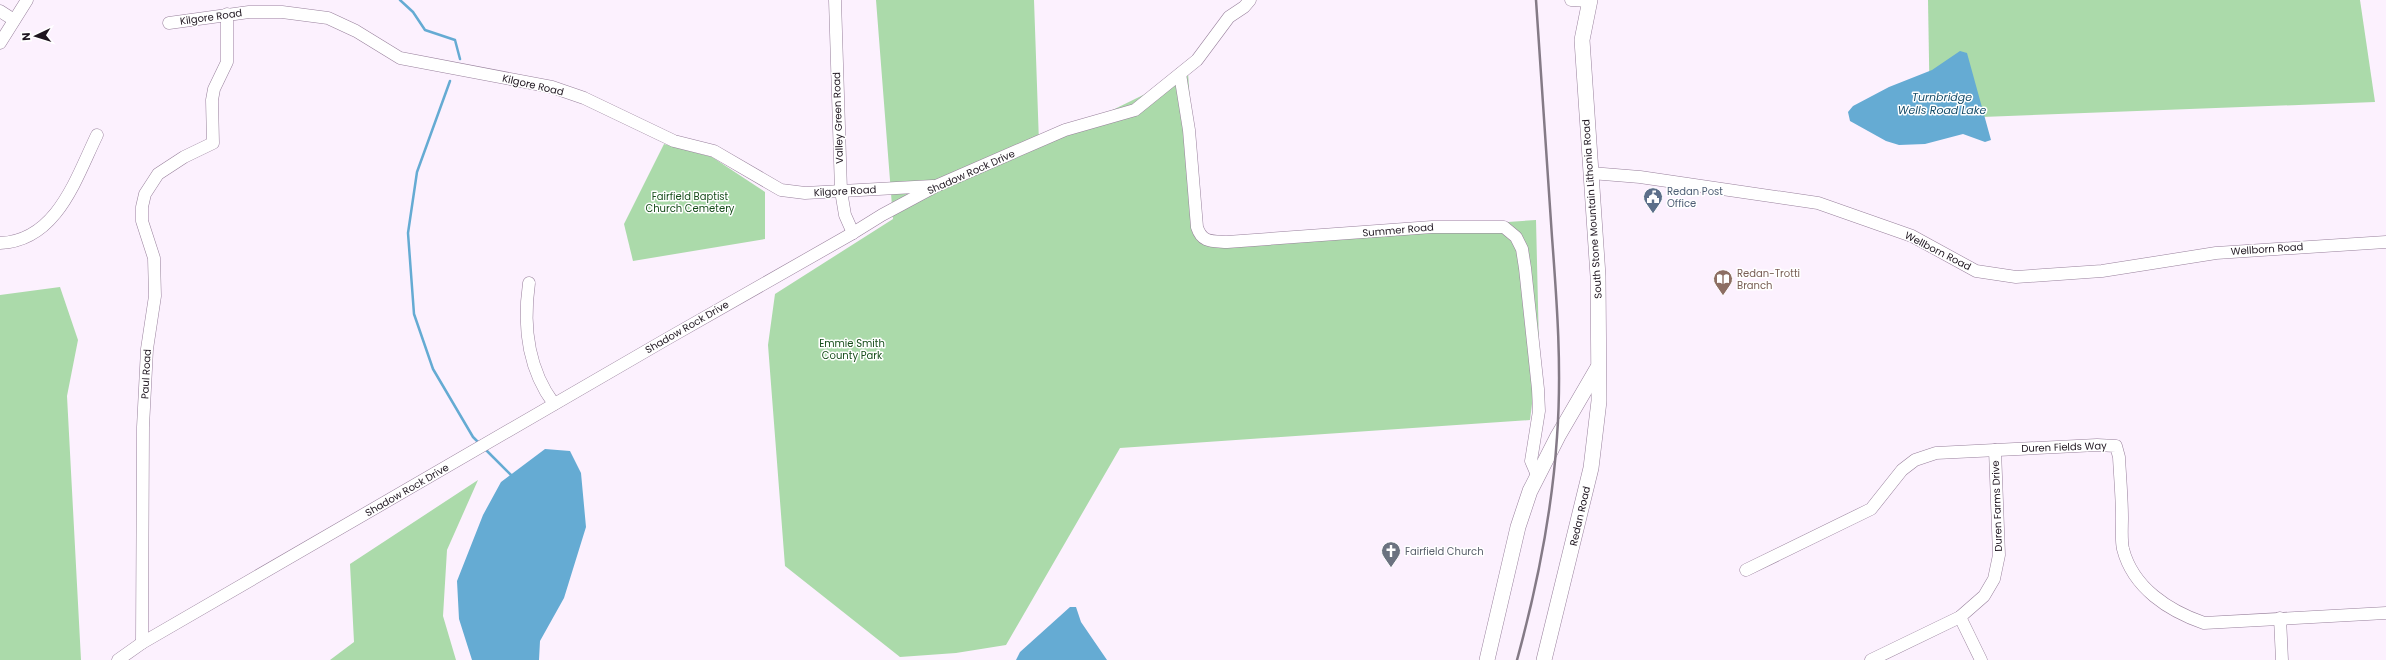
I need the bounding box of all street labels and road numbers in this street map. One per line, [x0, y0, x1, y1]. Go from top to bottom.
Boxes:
street label: Kilgore Road [179, 5, 243, 29]
street label: Kilgore Road [501, 71, 565, 99]
street label: Valley Green Road [829, 72, 847, 164]
street label: South Stone Mountain Lithonia Road [1578, 119, 1606, 299]
street label: Shadow Rock Drive [925, 146, 1017, 198]
street label: Kilgore Road [813, 182, 877, 200]
street label: Summer Road [1362, 219, 1434, 241]
street label: Wellborn Road [1902, 228, 1974, 274]
street label: Wellborn Road [2230, 239, 2304, 259]
street label: Shadow Rock Drive [642, 297, 732, 357]
street label: Paul Road [137, 349, 155, 399]
street label: Duren Fields Way [2021, 438, 2107, 456]
street label: Shadow Rock Drive [362, 460, 452, 520]
street label: Duren Farms Drive [1988, 460, 2006, 552]
street label: Redan Road [1566, 485, 1594, 547]

